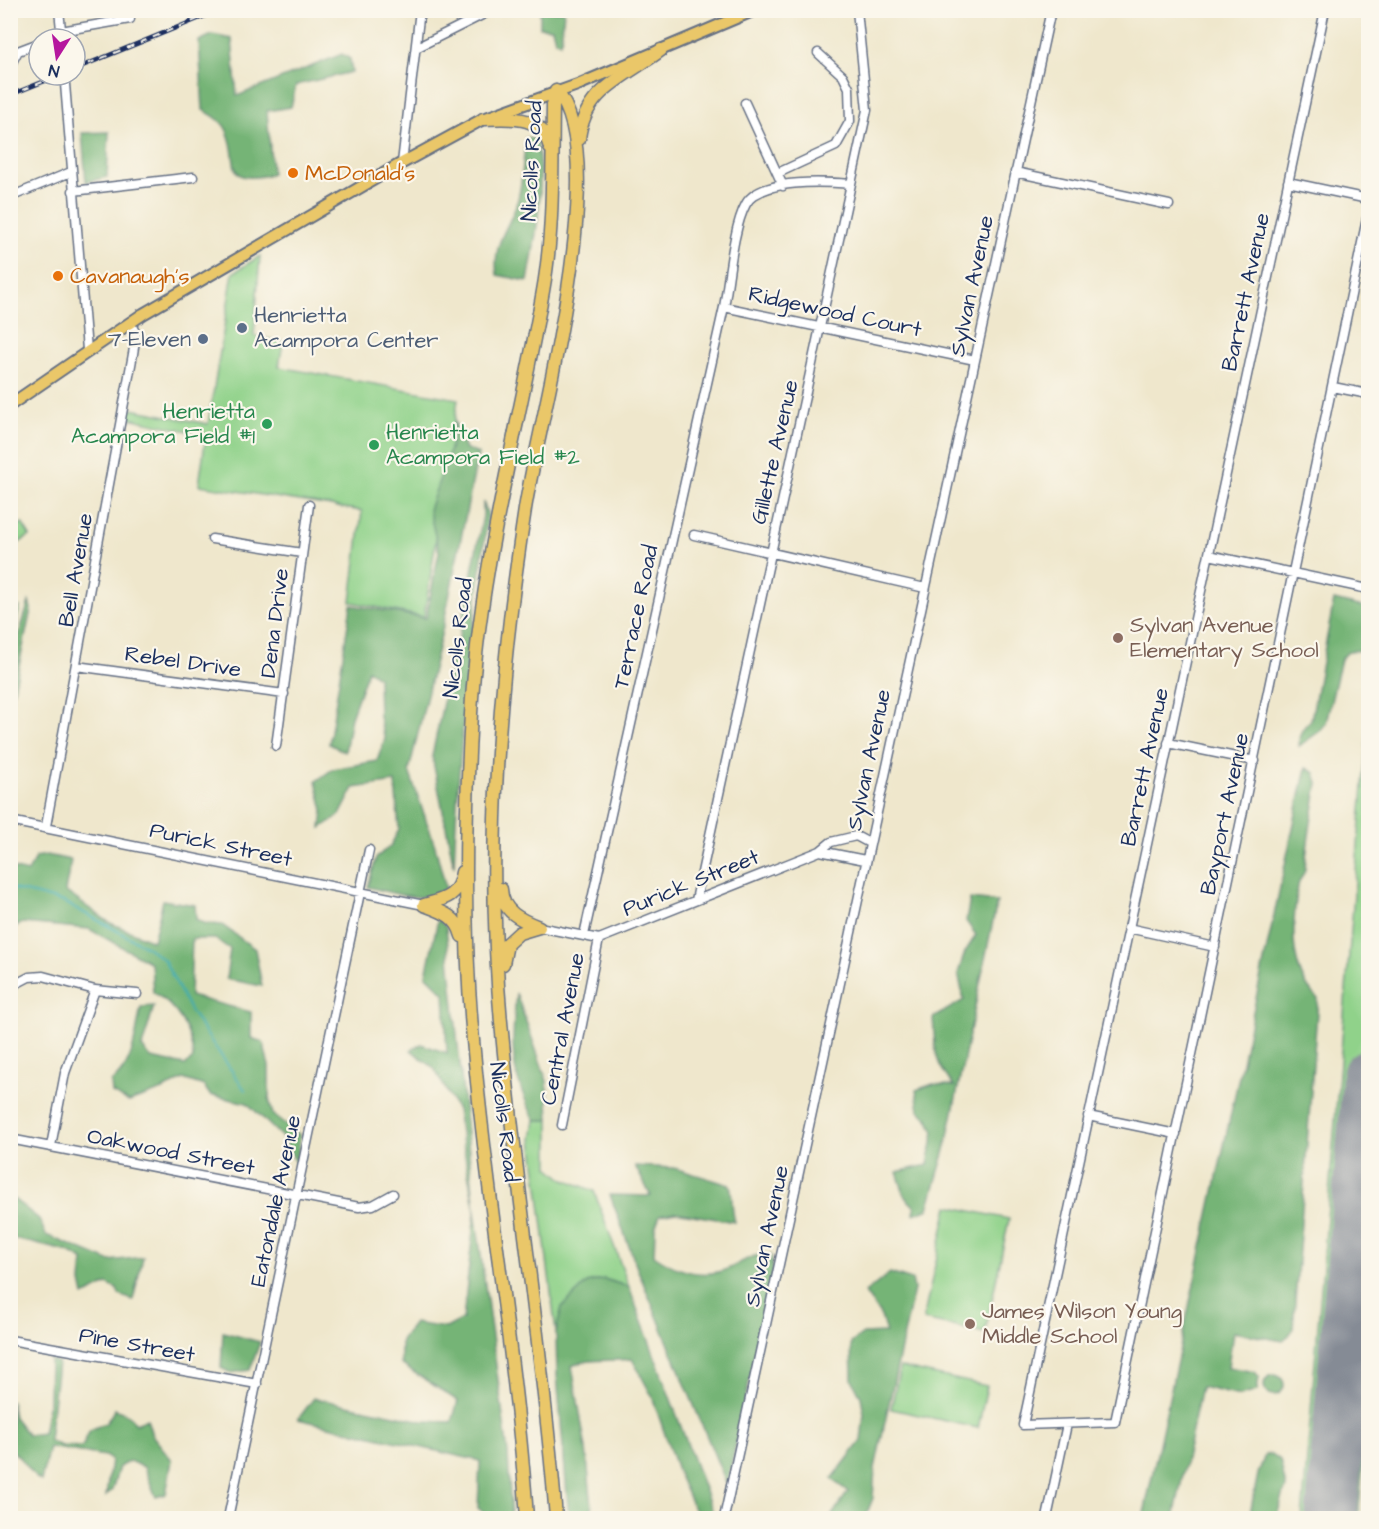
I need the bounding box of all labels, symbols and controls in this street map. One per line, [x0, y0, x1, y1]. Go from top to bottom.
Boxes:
north arrow [27, 27, 87, 87]
text: N [47, 59, 61, 82]
street label: Nicolls Road [513, 100, 551, 222]
place label: McDonald's [305, 158, 415, 189]
marker: McDonald's [286, 166, 300, 180]
street label: Barrett Avenue [1214, 210, 1278, 374]
street label: Sylvan Avenue [942, 212, 1003, 360]
place label: Cavanaugh's [70, 261, 190, 293]
marker: Cavanaugh's [51, 269, 65, 283]
street label: Ridgewood Court [745, 279, 925, 346]
place label: Henrietta Acampora Center [254, 300, 439, 356]
marker: Henrietta Acampora Center [235, 321, 249, 335]
place label: 7-Eleven [108, 324, 191, 355]
marker: 7-Eleven [196, 332, 210, 346]
street label: Gillette Avenue [743, 377, 807, 527]
place label: Henrietta Acampora Field #1 [71, 396, 255, 452]
marker: Henrietta Acampora Field #1 [260, 417, 274, 431]
place label: Henrietta Acampora Field #2 [386, 417, 580, 473]
marker: Henrietta Acampora Field #2 [367, 438, 381, 452]
street label: Bell Avenue [51, 511, 101, 629]
street label: Terrace Road [606, 542, 666, 692]
street label: Dena Drive [253, 566, 297, 680]
street label: Nicolls Road [435, 576, 481, 700]
place label: Sylvan Avenue Elementary School [1130, 610, 1319, 667]
marker: Sylvan Avenue Elementary School [1111, 631, 1125, 645]
street label: Rebel Drive [123, 638, 243, 686]
street label: Barrett Avenue [1113, 685, 1177, 849]
street label: Sylvan Avenue [839, 686, 900, 834]
street label: Bayport Avenue [1193, 730, 1258, 898]
street label: Purick Street [147, 815, 295, 875]
street label: Purick Street [618, 841, 764, 924]
street label: Central Avenue [533, 950, 593, 1108]
street label: Nicolls Road [481, 1060, 527, 1184]
street label: Eatondale Avenue [243, 1112, 309, 1290]
street label: Oakwood Street [85, 1121, 257, 1183]
street label: Sylvan Avenue [737, 1162, 798, 1310]
place label: James Wilson Young Middle School [982, 1296, 1182, 1352]
marker: James Wilson Young Middle School [963, 1317, 977, 1331]
street label: Pine Street [77, 1320, 197, 1370]

